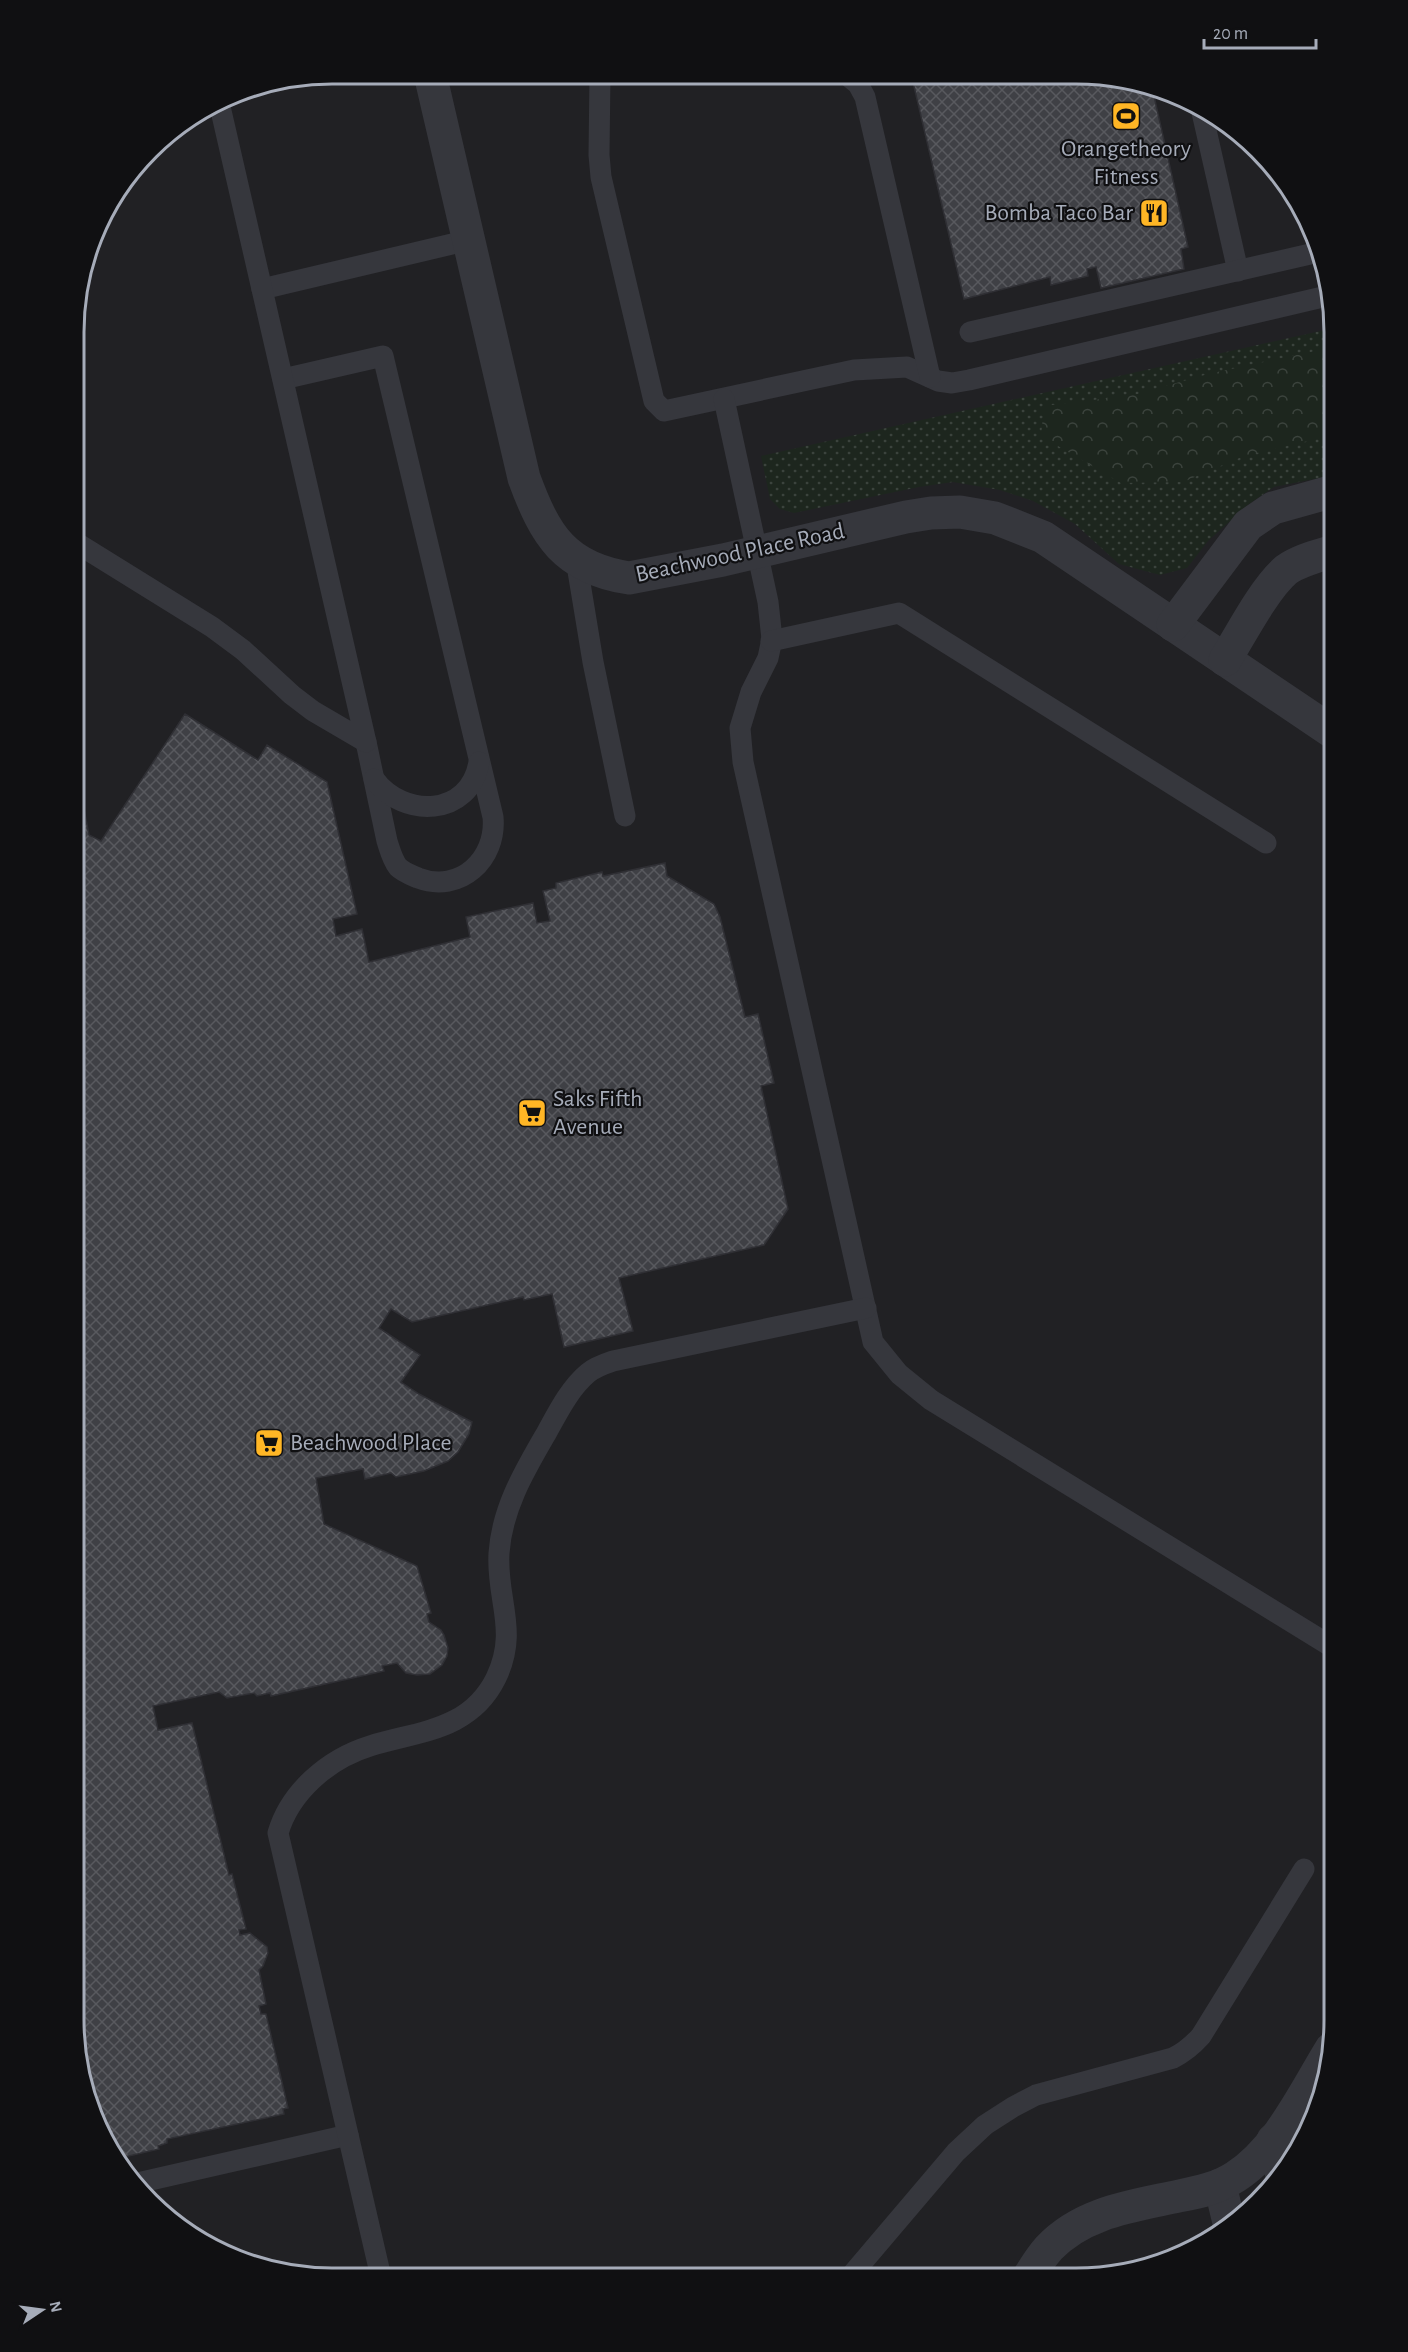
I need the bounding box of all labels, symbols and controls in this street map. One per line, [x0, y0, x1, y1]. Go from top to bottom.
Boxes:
scale bar [1204, 12, 1316, 50]
text: 20 m [1213, 25, 1248, 43]
sports icon: Orangetheory Fitness [1110, 100, 1142, 132]
place label: Orangetheory Fitness [1061, 137, 1191, 189]
restaurant icon: Bomba Taco Bar [1138, 197, 1170, 229]
place label: Bomba Taco Bar [985, 201, 1133, 225]
street label: Beachwood Place Road [633, 519, 847, 587]
place label: Saks Fifth Avenue [553, 1087, 643, 1139]
supermarket icon: Saks Fifth Avenue [516, 1097, 548, 1129]
supermarket icon: Beachwood Place [253, 1427, 285, 1459]
place label: Beachwood Place [290, 1431, 452, 1455]
north arrow [12, 2280, 72, 2340]
text: N [47, 2300, 65, 2314]

